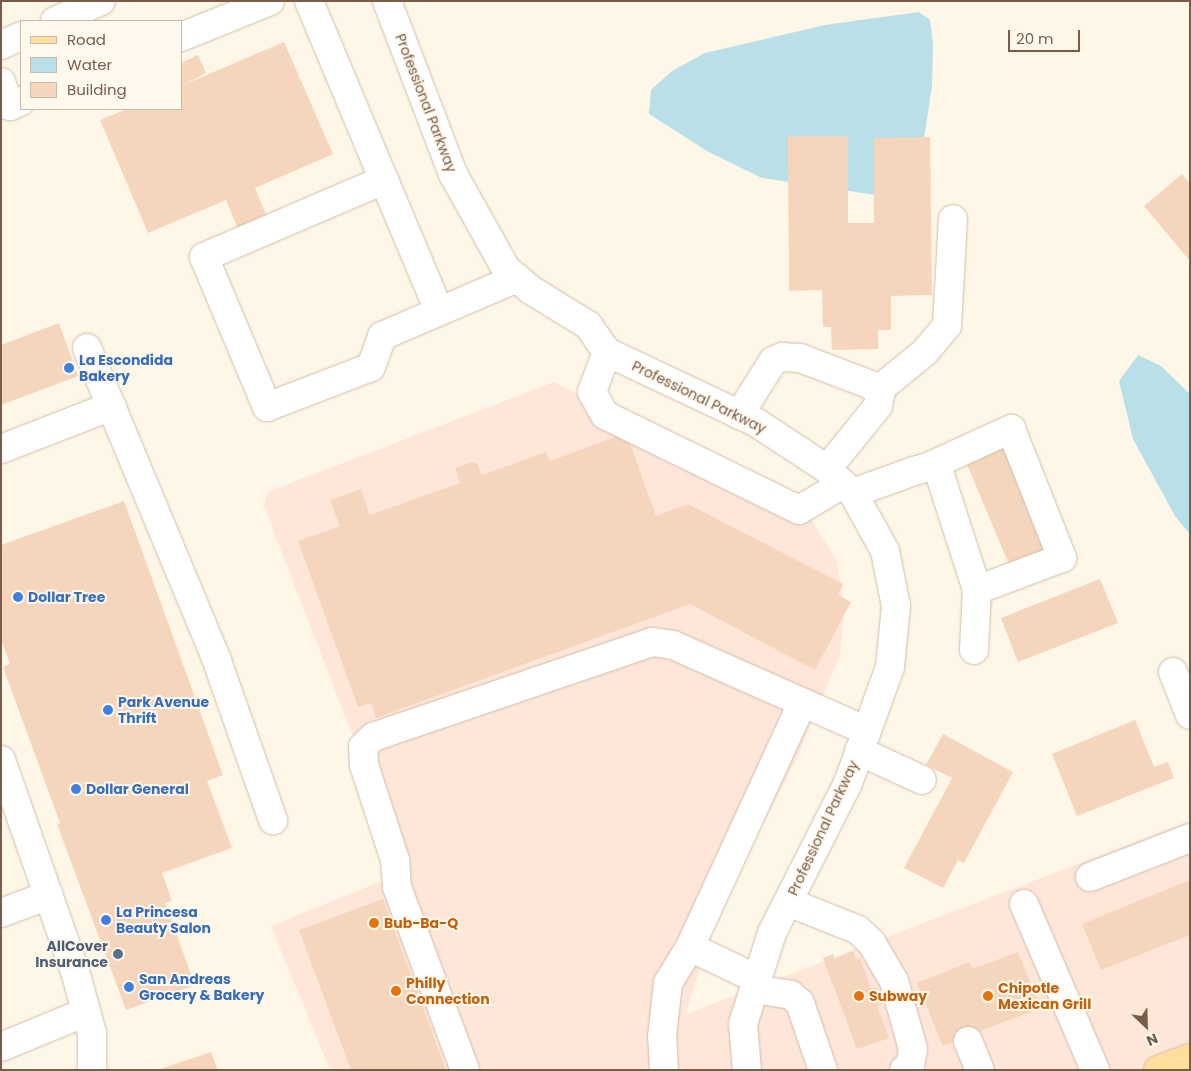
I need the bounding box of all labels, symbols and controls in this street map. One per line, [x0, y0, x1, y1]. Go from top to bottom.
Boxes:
legend [20, 20, 182, 110]
scale bar [1011, 20, 1084, 52]
text: 20 m [1016, 28, 1054, 49]
text: Road [67, 29, 106, 50]
street label: Professional Parkway [392, 31, 460, 175]
text: Water [67, 54, 112, 75]
text: Building [67, 79, 127, 100]
place label: La Escondida Bakery [79, 352, 173, 384]
street label: Professional Parkway [629, 357, 769, 437]
marker: La Escondida Bakery [63, 362, 75, 374]
place label: Dollar Tree [28, 589, 105, 605]
marker: Dollar Tree [12, 591, 24, 603]
place label: Park Avenue Thrift [118, 694, 209, 726]
marker: Park Avenue Thrift [102, 704, 114, 716]
street label: Professional Parkway [784, 758, 862, 898]
place label: Dollar General [86, 781, 189, 797]
marker: Dollar General [70, 783, 82, 795]
place label: La Princesa Beauty Salon [116, 904, 211, 936]
marker: La Princesa Beauty Salon [100, 914, 112, 926]
place label: Bub-Ba-Q [384, 915, 458, 931]
marker: Bub-Ba-Q [368, 917, 380, 929]
place label: AllCover Insurance [35, 938, 108, 970]
marker: AllCover Insurance [112, 948, 124, 960]
place label: San Andreas Grocery & Bakery [139, 971, 264, 1004]
place label: Philly Connection [406, 975, 490, 1008]
place label: Chipotle Mexican Grill [998, 980, 1091, 1012]
marker: San Andreas Grocery & Bakery [123, 981, 135, 993]
marker: Philly Connection [390, 985, 402, 997]
place label: Subway [869, 988, 927, 1004]
marker: Subway [853, 990, 865, 1002]
marker: Chipotle Mexican Grill [982, 990, 994, 1002]
north arrow [1121, 1001, 1171, 1051]
text: N [1143, 1028, 1161, 1051]

